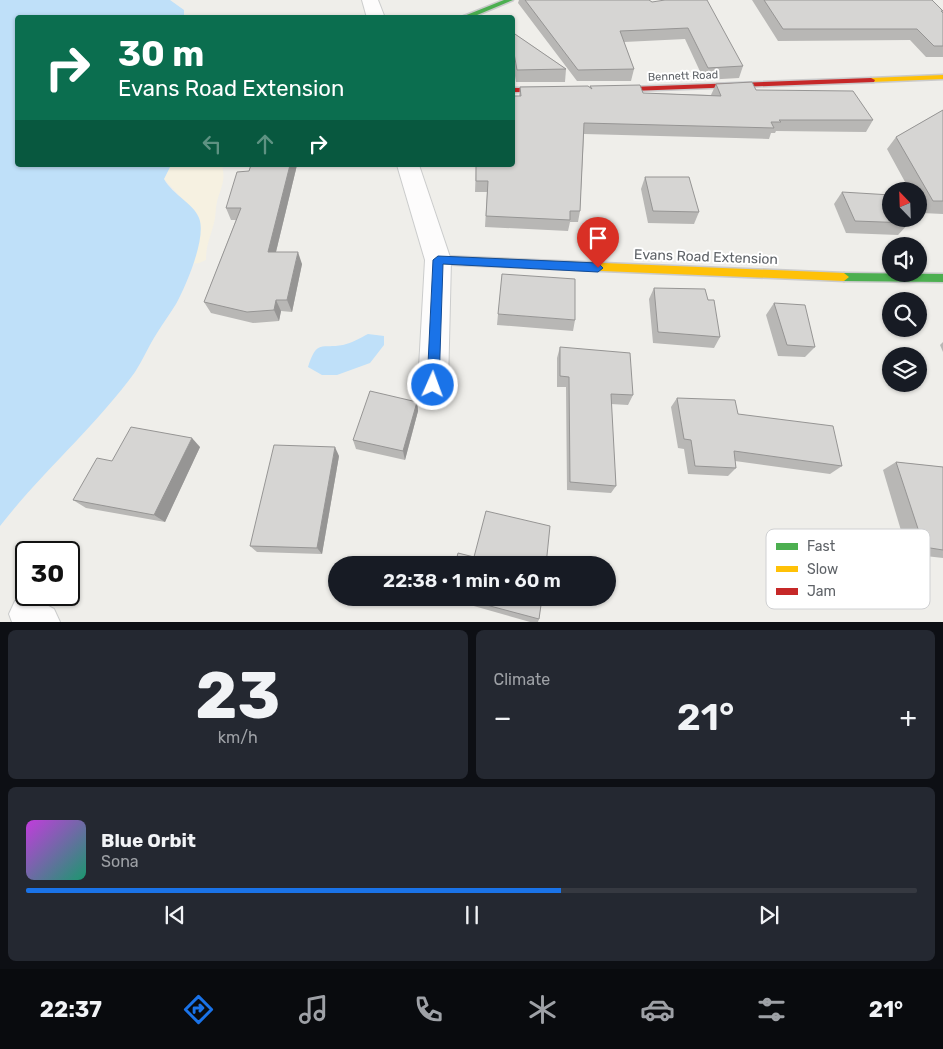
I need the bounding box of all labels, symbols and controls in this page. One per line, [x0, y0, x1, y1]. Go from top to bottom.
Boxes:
text: 30 m [118, 33, 204, 75]
icon: right [35, 35, 100, 100]
street label: Bennett Road [648, 68, 718, 84]
text: Evans Road Extension [118, 75, 344, 102]
icon: left [198, 130, 226, 158]
icon: ahead [251, 130, 279, 158]
icon: right [304, 130, 332, 158]
north arrow [882, 182, 928, 228]
map controls [882, 182, 927, 392]
pin [577, 217, 619, 268]
icon: arrive [584, 224, 612, 252]
button: sound [882, 237, 927, 282]
street label: Evans Road Extension [634, 246, 778, 268]
button: search [882, 292, 927, 337]
button: layers [882, 347, 927, 392]
position arrow [406, 358, 458, 410]
legend [766, 529, 930, 609]
text: Fast [807, 538, 836, 555]
speed limit sign: 30 [15, 541, 80, 606]
text: Slow [807, 561, 838, 578]
text: 22:38 · 1 min · 60 m [383, 569, 561, 592]
text: Jam [807, 583, 836, 600]
text: 23 [195, 657, 280, 734]
text: Climate [494, 670, 550, 689]
text: 21° [677, 694, 734, 740]
text: − [494, 701, 512, 734]
text: + [900, 701, 917, 734]
text: km/h [218, 728, 258, 747]
text: Blue Orbit [101, 829, 196, 852]
text: Sona [101, 852, 139, 871]
icon: previous [161, 901, 189, 929]
icon: pause [458, 901, 486, 929]
icon: next [755, 901, 783, 929]
icon: directions [181, 992, 216, 1027]
icon: music [296, 992, 331, 1027]
icon: phone [411, 992, 446, 1027]
icon: climate [525, 992, 560, 1027]
icon: car [640, 992, 675, 1027]
icon: filters [754, 992, 789, 1027]
text: 22:37 [40, 996, 102, 1023]
text: 21° [869, 996, 903, 1023]

